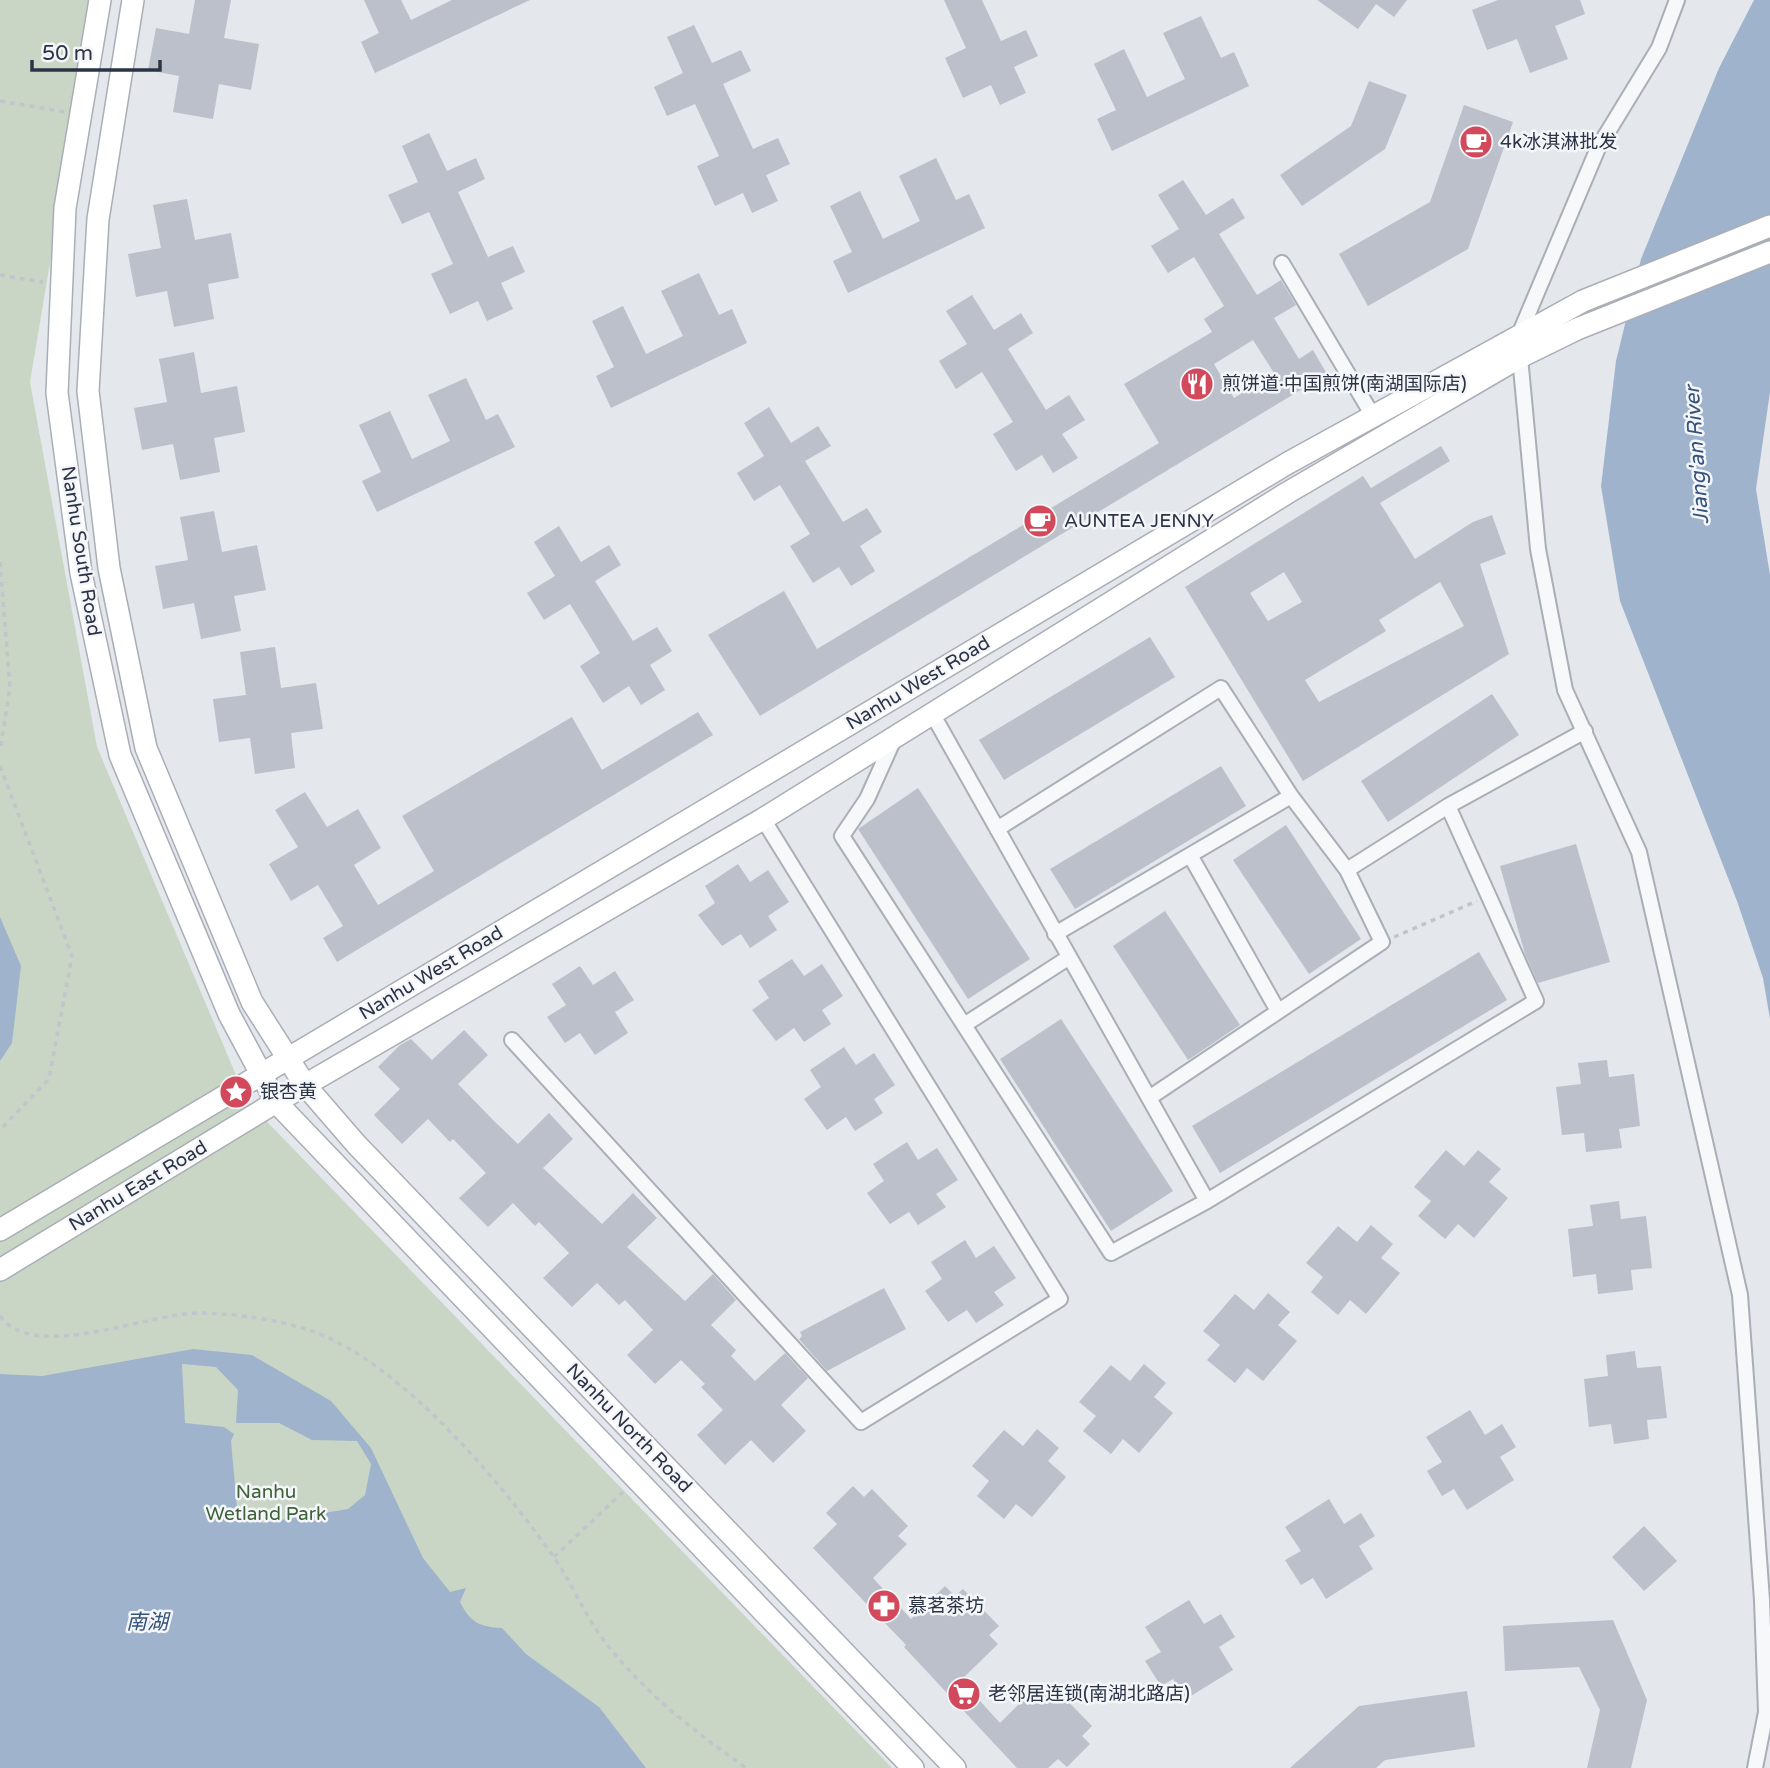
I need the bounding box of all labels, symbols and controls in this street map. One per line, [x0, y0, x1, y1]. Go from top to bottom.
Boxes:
scale bar [32, 28, 159, 72]
text: 50 m [42, 41, 93, 66]
cafe icon: 4k冰淇淋批发 [1457, 123, 1495, 161]
place label: 4k冰淇淋批发 [1500, 131, 1617, 153]
restaurant icon: 煎饼道·中国煎饼(南湖国际店) [1178, 365, 1216, 403]
place label: 煎饼道·中国煎饼(南湖国际店) [1222, 373, 1467, 395]
water label: Jiang'an River [1679, 382, 1714, 525]
street label: Nanhu South Road [57, 464, 105, 638]
cafe icon: AUNTEA JENNY [1021, 502, 1059, 540]
place label: AUNTEA JENNY [1064, 510, 1214, 532]
street label: Nanhu West Road [842, 631, 994, 735]
street label: Nanhu West Road [355, 921, 507, 1025]
place icon: 银杏黄 [217, 1073, 255, 1111]
place label: 银杏黄 [260, 1081, 317, 1103]
street label: Nanhu East Road [65, 1136, 211, 1236]
street label: Nanhu North Road [562, 1359, 696, 1497]
park label: Nanhu Wetland Park [206, 1481, 326, 1525]
pharmacy icon: 慕茗茶坊 [865, 1587, 903, 1625]
place label: 慕茗茶坊 [908, 1595, 984, 1617]
water label: 南湖 [126, 1610, 171, 1635]
supermarket icon: 老邻居连锁(南湖北路店) [945, 1675, 983, 1713]
place label: 老邻居连锁(南湖北路店) [988, 1683, 1190, 1705]

